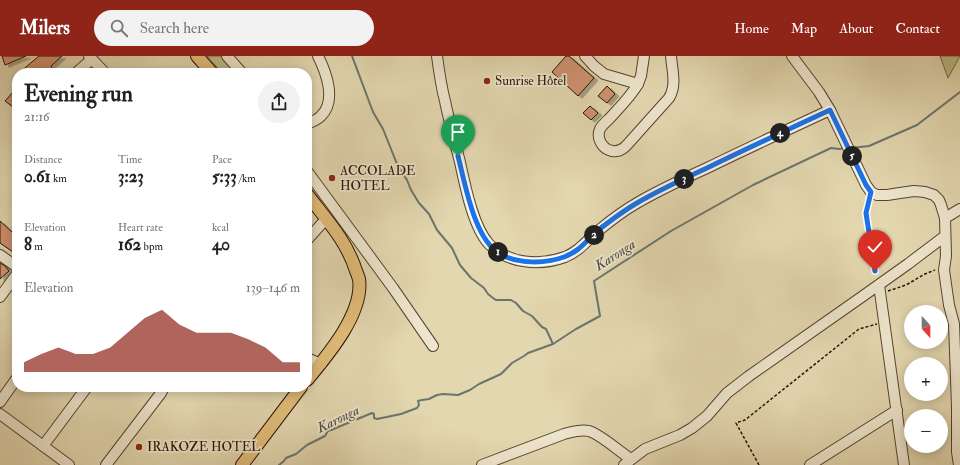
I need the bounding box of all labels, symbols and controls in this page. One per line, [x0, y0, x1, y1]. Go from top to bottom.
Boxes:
search box [94, 10, 374, 46]
text: Milers [20, 16, 70, 40]
icon: search [108, 17, 130, 39]
text: Search here [140, 19, 209, 38]
text: Home [734, 20, 769, 37]
text: Map [791, 20, 817, 37]
text: About [839, 20, 873, 37]
text: Contact [895, 20, 940, 37]
place label: Sunrise Hôtel [495, 73, 567, 89]
marker: Sunrise Hôtel [482, 76, 492, 86]
text: Evening run [24, 80, 133, 108]
button: share [258, 81, 300, 123]
text: 21:16 [24, 109, 50, 125]
pin [441, 115, 475, 156]
icon: arrive [447, 121, 469, 143]
pin: 4 [770, 123, 790, 143]
text: 4 [777, 126, 783, 139]
pin: 5 [842, 146, 862, 166]
text: 5 [850, 149, 854, 162]
text: Distance [24, 153, 62, 166]
text: Time [118, 153, 142, 166]
text: Pace [212, 153, 232, 166]
place label: ACCOLADE HOTEL [339, 163, 415, 194]
text: 0.61 [24, 166, 51, 187]
text: 3:23 [118, 166, 144, 187]
text: 5:33 [212, 166, 237, 187]
pin: 3 [674, 169, 694, 189]
text: km [51, 172, 67, 185]
text: /km [237, 172, 256, 185]
text: 3 [682, 172, 686, 185]
marker: ACCOLADE HOTEL [327, 173, 337, 183]
text: Elevation [24, 221, 66, 234]
text: Heart rate [118, 221, 163, 234]
text: kcal [212, 221, 229, 234]
pin: 2 [584, 225, 604, 245]
text: 2 [591, 228, 597, 241]
pin [858, 230, 892, 271]
text: 8 [24, 234, 32, 255]
text: 162 [118, 234, 141, 255]
text: 40 [212, 234, 230, 255]
water label: Karonga [591, 235, 639, 275]
icon: check [864, 236, 886, 258]
text: m [32, 240, 43, 253]
text: bpm [141, 240, 163, 253]
pin: 1 [488, 242, 508, 262]
text: 1 [496, 245, 500, 258]
text: Elevation [24, 280, 74, 296]
text: 139–146 m [246, 280, 300, 296]
north arrow [904, 305, 948, 349]
map controls [904, 305, 948, 453]
button: + [904, 357, 948, 401]
water label: Karonga [313, 401, 362, 437]
button: − [904, 409, 948, 453]
place label: IRAKOZE HOTEL [147, 439, 261, 455]
marker: IRAKOZE HOTEL [134, 442, 144, 452]

